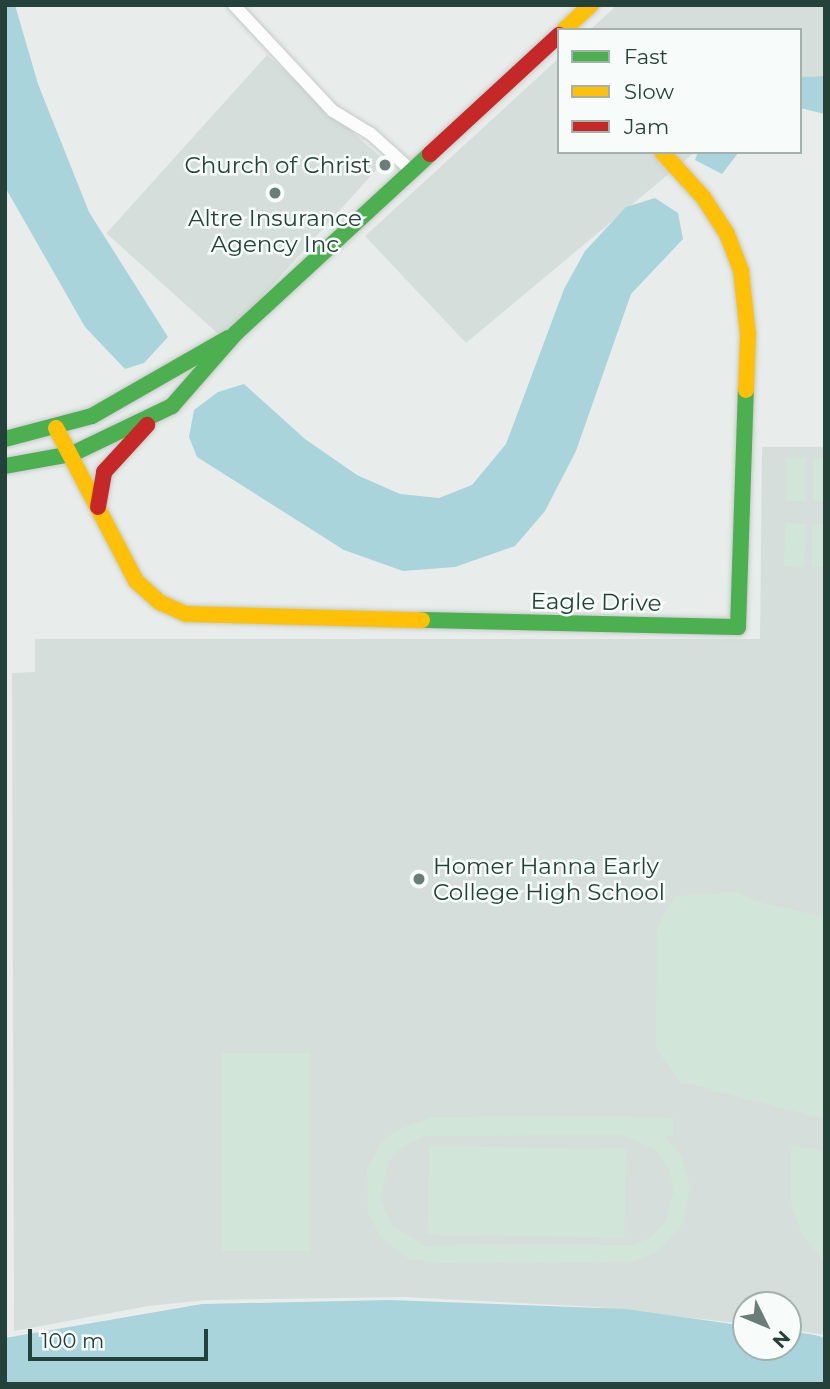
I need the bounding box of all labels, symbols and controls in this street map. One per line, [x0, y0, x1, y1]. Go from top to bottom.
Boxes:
legend [557, 28, 802, 154]
text: Fast [624, 44, 668, 69]
text: Slow [624, 79, 674, 104]
text: Jam [624, 114, 669, 139]
place label: Church of Christ [185, 151, 371, 179]
marker: Church of Christ [377, 157, 393, 173]
marker: Altre Insurance Agency Inc [267, 185, 283, 201]
place label: Altre Insurance Agency Inc [188, 204, 362, 258]
street label: Eagle Drive [530, 587, 662, 617]
place label: Homer Hanna Early College High School [433, 852, 665, 906]
marker: Homer Hanna Early College High School [411, 871, 427, 887]
north arrow [732, 1291, 802, 1361]
scale bar [32, 1316, 212, 1360]
text: N [768, 1326, 795, 1353]
text: 100 m [41, 1328, 104, 1353]

